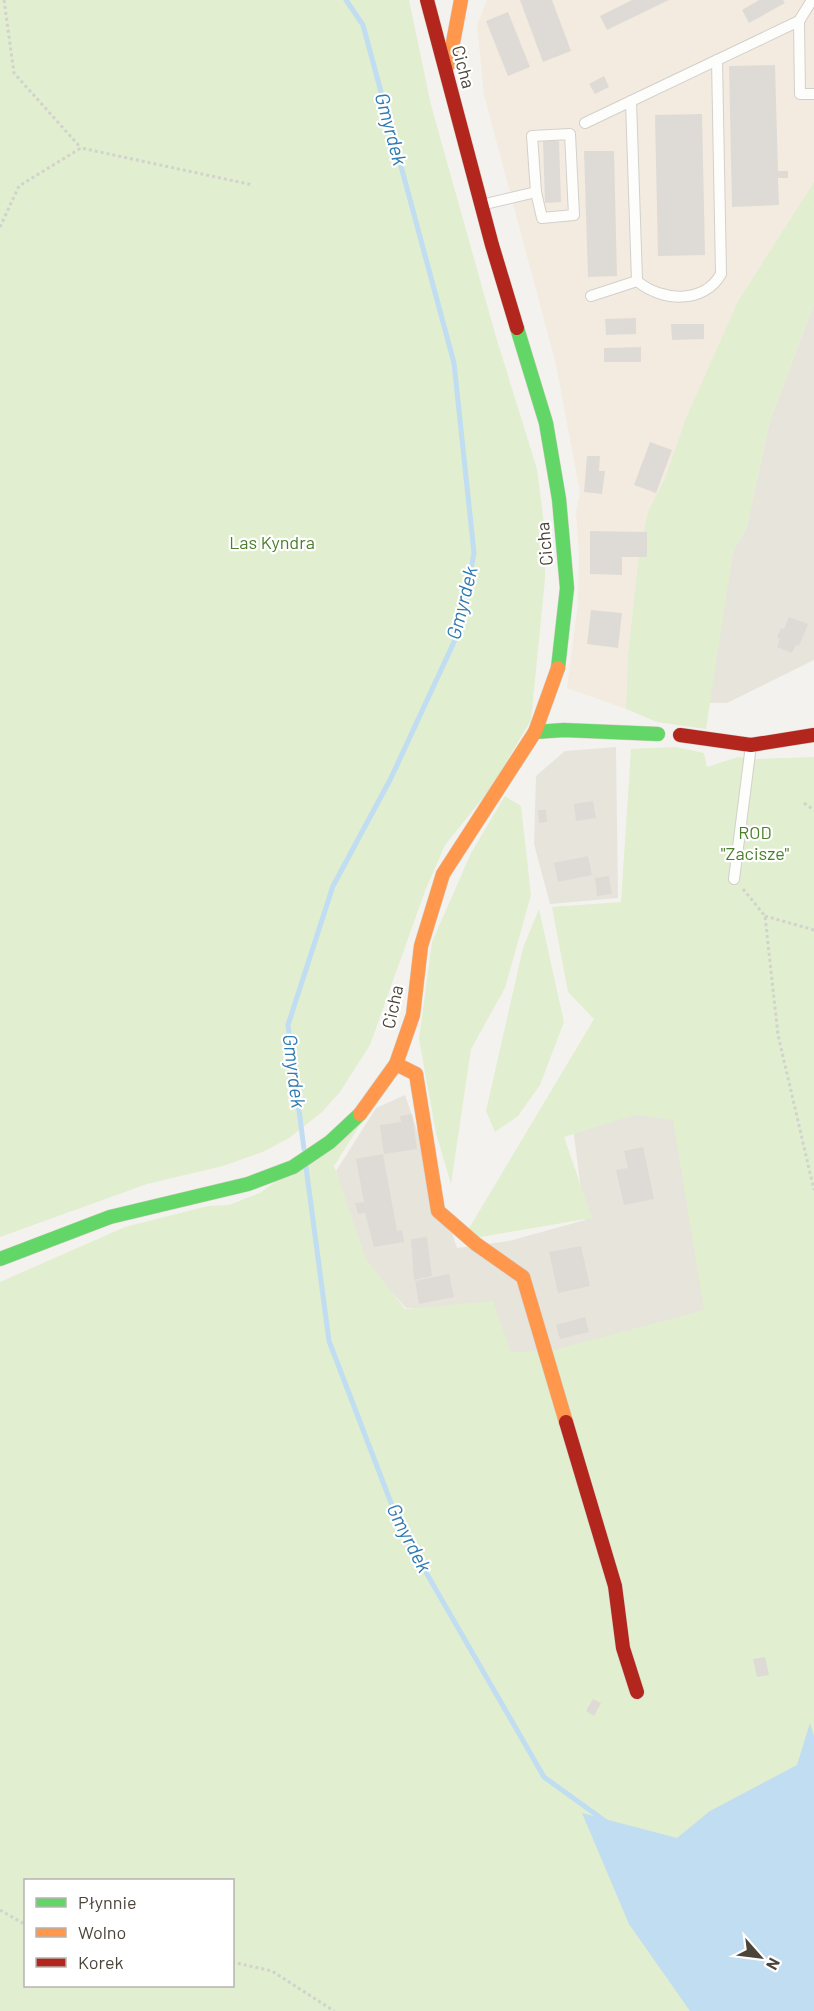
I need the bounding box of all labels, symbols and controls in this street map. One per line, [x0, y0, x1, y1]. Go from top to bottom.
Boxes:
street label: Cicha [448, 43, 480, 91]
water label: Gmyrdek [371, 90, 413, 168]
street label: Cicha [531, 521, 557, 567]
park label: Las Kyndra [229, 531, 315, 553]
water label: Gmyrdek [440, 564, 482, 642]
park label: ROD "Zacisze" [721, 821, 789, 864]
street label: Cicha [377, 983, 407, 1030]
water label: Gmyrdek [279, 1033, 311, 1109]
water label: Gmyrdek [382, 1499, 438, 1576]
legend [24, 1879, 234, 1987]
text: Płynnie [78, 1891, 137, 1913]
text: Wolno [78, 1921, 126, 1943]
north arrow [730, 1927, 790, 1987]
text: Korek [78, 1951, 124, 1973]
text: N [763, 1955, 785, 1973]

